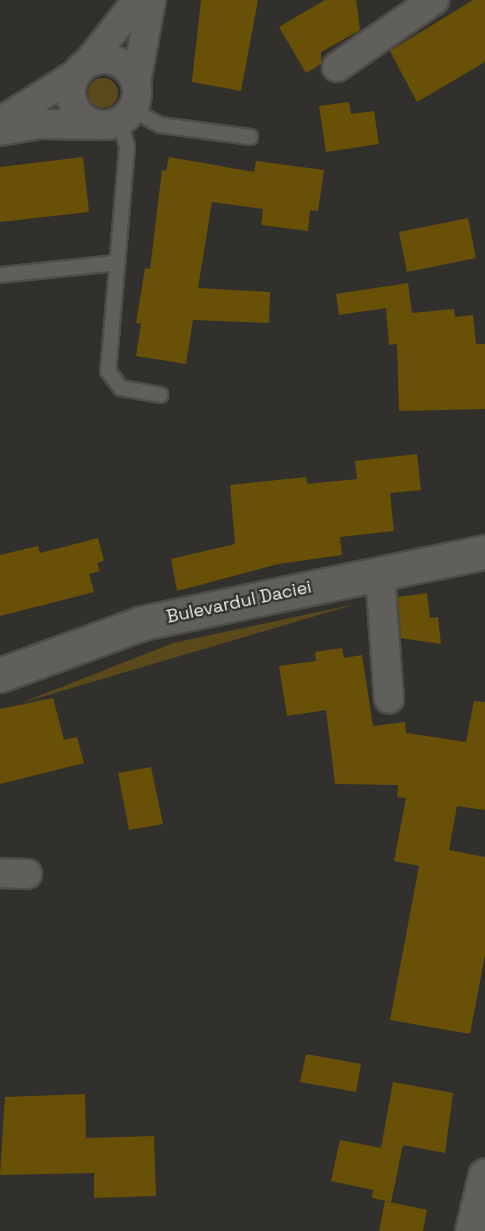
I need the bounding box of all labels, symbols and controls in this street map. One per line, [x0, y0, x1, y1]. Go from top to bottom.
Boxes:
street label: Bulevardul Daciei [164, 576, 314, 628]

